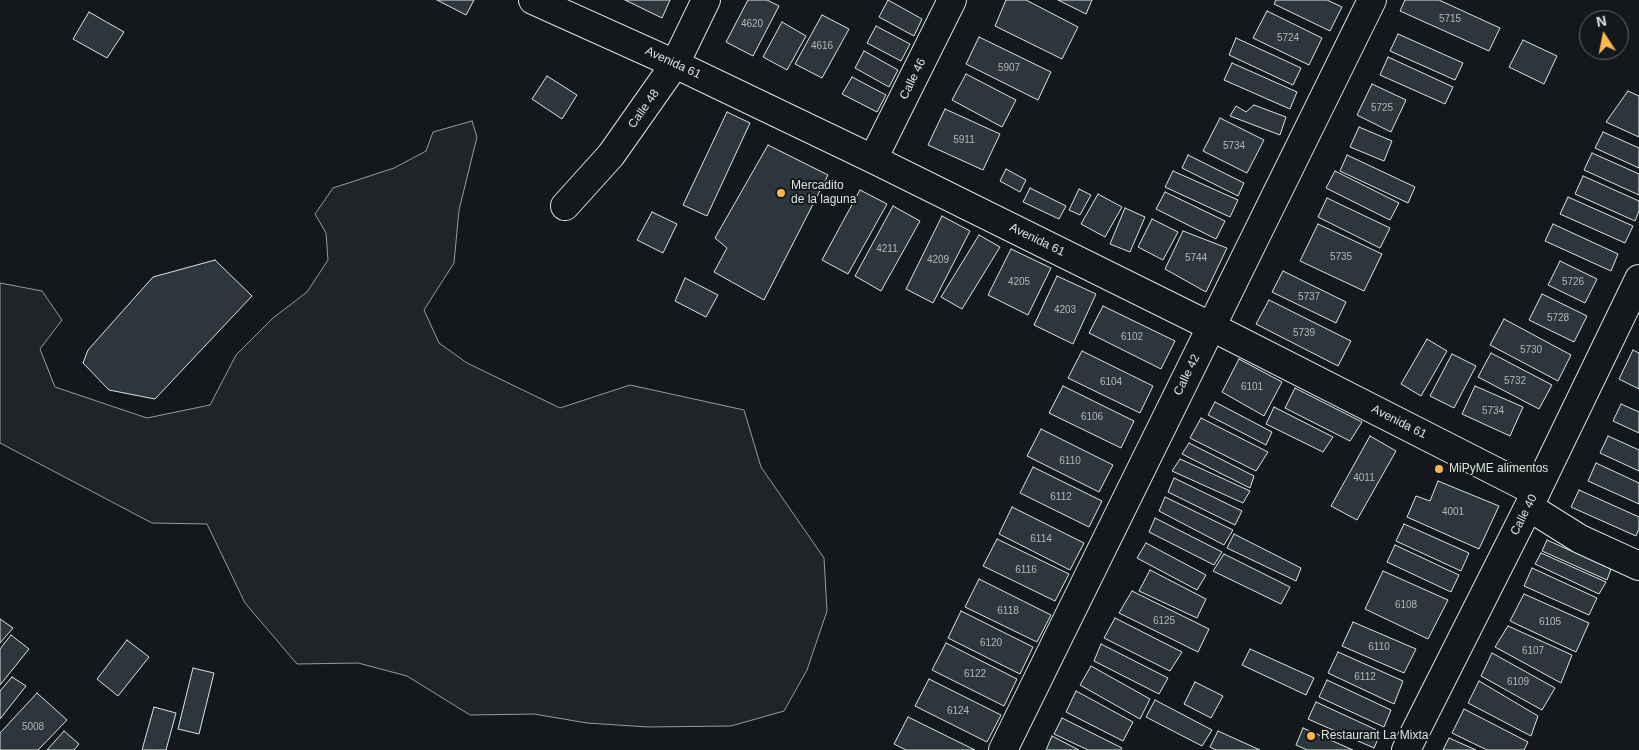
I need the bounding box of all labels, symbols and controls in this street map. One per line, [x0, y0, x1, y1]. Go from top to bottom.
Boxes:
north arrow [1579, 10, 1629, 60]
text: N [1595, 12, 1608, 30]
house number: 5715 [1439, 13, 1461, 25]
house number: 4620 [741, 18, 763, 30]
house number: 5724 [1277, 32, 1299, 44]
house number: 4616 [811, 40, 833, 52]
street label: Avenida 61 [643, 44, 703, 82]
street label: Calle 46 [897, 56, 929, 102]
house number: 5907 [998, 62, 1020, 74]
street label: Calle 48 [625, 87, 663, 131]
house number: 5725 [1371, 102, 1393, 114]
house number: 5911 [953, 134, 975, 146]
house number: 5734 [1223, 140, 1245, 152]
place label: Mercadito de la laguna [791, 179, 856, 207]
marker: Mercadito de la laguna [775, 187, 787, 199]
street label: Avenida 61 [1007, 220, 1067, 260]
house number: 4211 [876, 243, 898, 255]
house number: 5735 [1330, 251, 1352, 263]
house number: 5744 [1185, 252, 1207, 264]
house number: 4209 [927, 254, 949, 266]
house number: 4205 [1008, 276, 1030, 288]
house number: 5726 [1562, 276, 1584, 288]
house number: 5737 [1298, 291, 1320, 303]
house number: 4203 [1054, 304, 1076, 316]
house number: 5728 [1547, 312, 1569, 324]
house number: 5739 [1293, 327, 1315, 339]
house number: 6102 [1121, 331, 1143, 343]
house number: 5730 [1520, 344, 1542, 356]
street label: Calle 42 [1171, 352, 1203, 398]
house number: 5732 [1504, 375, 1526, 387]
house number: 6104 [1100, 376, 1122, 388]
house number: 6101 [1241, 381, 1263, 393]
street label: Avenida 61 [1369, 402, 1429, 442]
house number: 5734 [1482, 405, 1504, 417]
house number: 6106 [1081, 411, 1103, 423]
house number: 6110 [1059, 455, 1081, 467]
place label: MiPyME alimentos [1449, 462, 1548, 476]
marker: MiPyME alimentos [1433, 463, 1445, 475]
house number: 4011 [1353, 472, 1375, 484]
house number: 6112 [1050, 491, 1072, 503]
street label: Calle 40 [1508, 492, 1540, 538]
house number: 4001 [1442, 506, 1464, 518]
house number: 6114 [1030, 533, 1052, 545]
house number: 6116 [1015, 564, 1037, 576]
house number: 6108 [1395, 599, 1417, 611]
house number: 6118 [997, 605, 1019, 617]
house number: 6125 [1153, 615, 1175, 627]
house number: 6105 [1539, 616, 1561, 628]
house number: 6120 [980, 637, 1002, 649]
house number: 6110 [1368, 641, 1390, 653]
house number: 6107 [1522, 645, 1544, 657]
house number: 6122 [964, 668, 986, 680]
house number: 6112 [1354, 671, 1376, 683]
house number: 6109 [1507, 676, 1529, 688]
house number: 6124 [947, 705, 969, 717]
house number: 5008 [22, 721, 44, 733]
place label: Restaurant La Mixta [1321, 729, 1428, 743]
marker: Restaurant La Mixta [1305, 730, 1317, 742]

